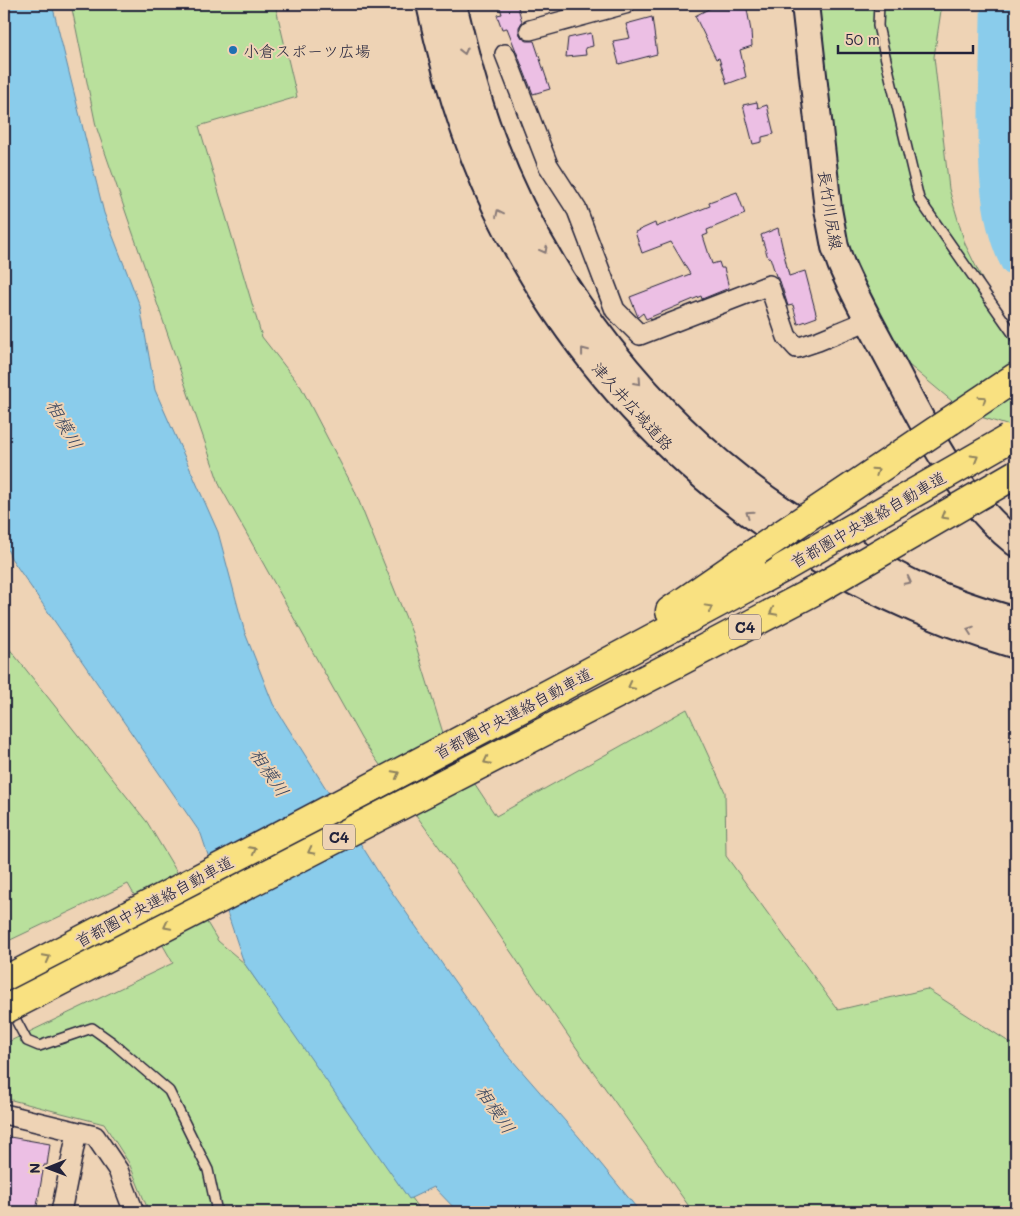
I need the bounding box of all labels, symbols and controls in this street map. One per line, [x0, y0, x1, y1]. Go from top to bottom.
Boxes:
scale bar [838, 22, 972, 54]
text: 50 m [845, 29, 880, 49]
place label: 小倉スポーツ広場 [243, 40, 371, 61]
marker: 小倉スポーツ広場 [227, 44, 239, 56]
one-way arrow [458, 47, 469, 56]
street label: 長竹川尻線 [814, 169, 848, 251]
one-way arrow [495, 209, 505, 218]
one-way arrow [538, 245, 548, 254]
one-way arrow [582, 348, 590, 357]
street label: 津久井広域道路 [588, 357, 678, 455]
one-way arrow [633, 376, 642, 385]
water label: 相模川 [41, 395, 89, 453]
one-way arrow [977, 396, 987, 405]
one-way arrow [970, 455, 979, 465]
street label: 首都圏中央連絡自動車道 [787, 466, 949, 572]
one-way arrow [870, 468, 880, 477]
one-way arrow [940, 510, 949, 520]
one-way arrow [746, 511, 755, 520]
one-way arrow [903, 575, 912, 585]
one-way arrow [703, 604, 712, 614]
one-way arrow [769, 606, 778, 616]
road number: C4 [729, 614, 761, 640]
one-way arrow [966, 626, 975, 636]
street label: 首都圏中央連絡自動車道 [430, 662, 596, 764]
one-way arrow [628, 680, 637, 690]
water label: 相模川 [245, 743, 295, 801]
one-way arrow [483, 755, 492, 765]
one-way arrow [391, 770, 400, 780]
road number: C4 [323, 824, 355, 850]
one-way arrow [308, 845, 317, 855]
one-way arrow [247, 846, 256, 856]
street label: 首都圏中央連絡自動車道 [71, 850, 237, 952]
one-way arrow [163, 920, 172, 930]
one-way arrow [42, 954, 51, 964]
water label: 相模川 [471, 1080, 521, 1138]
north arrow [22, 1144, 72, 1194]
text: N [25, 1163, 44, 1174]

